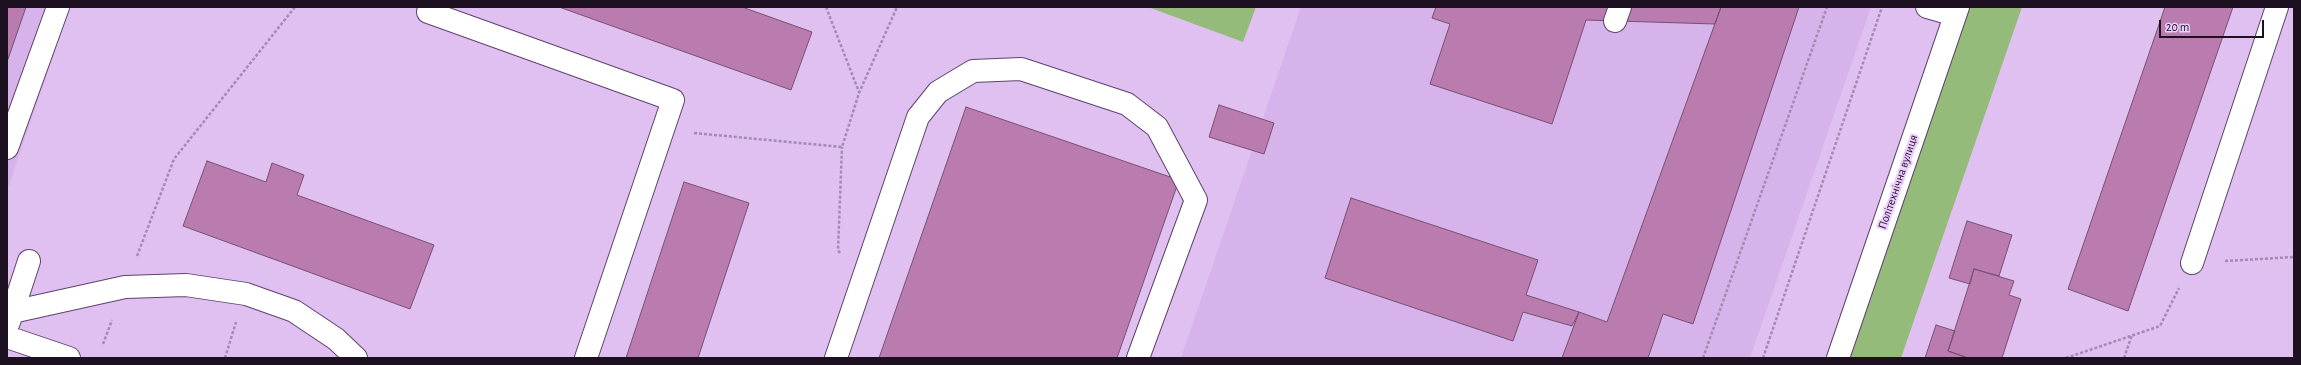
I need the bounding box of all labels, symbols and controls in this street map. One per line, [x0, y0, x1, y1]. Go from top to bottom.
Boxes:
scale bar [2161, 12, 2266, 38]
text: 20 m [2166, 21, 2189, 33]
street label: Політехнічна вулиця [1875, 133, 1921, 231]

